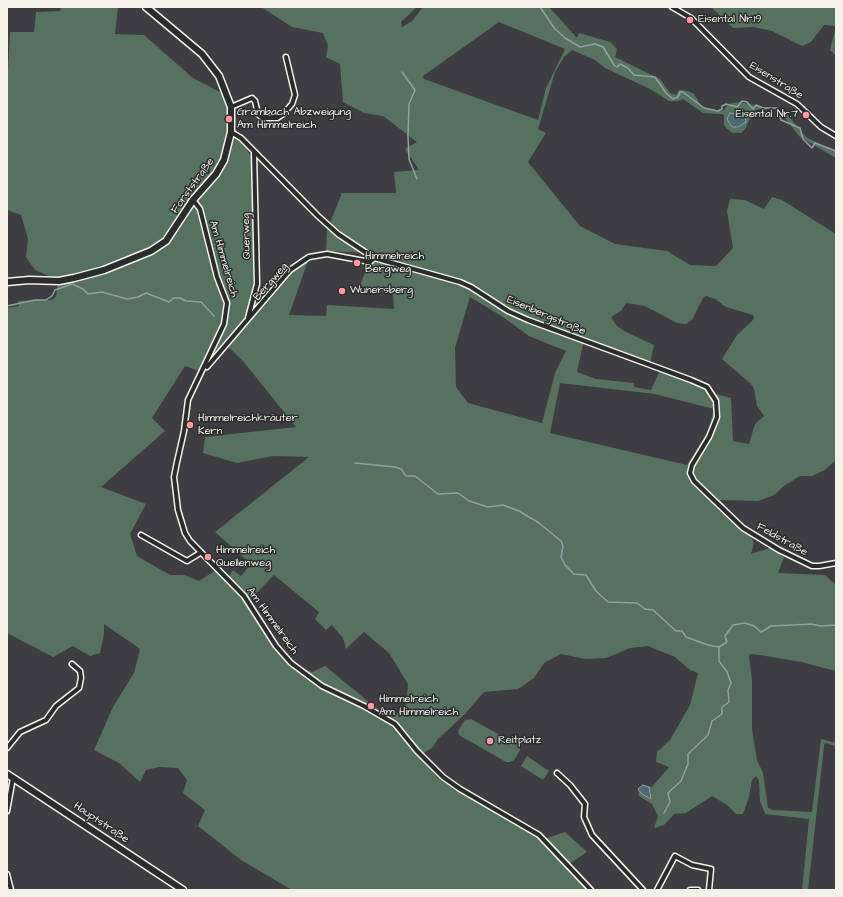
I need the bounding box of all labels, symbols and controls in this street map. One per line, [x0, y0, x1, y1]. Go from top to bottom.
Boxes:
place label: Eisental Nr.19 [698, 13, 762, 27]
marker: Eisental Nr.19 [685, 15, 695, 25]
street label: Eisenstraße [747, 59, 805, 103]
place label: Grambach Abzweigung Am Himmelreich [237, 106, 351, 132]
place label: Eisental Nr.7 [735, 108, 798, 122]
marker: Eisental Nr.7 [801, 110, 811, 120]
marker: Grambach Abzweigung Am Himmelreich [224, 114, 234, 124]
street label: Forststraße [168, 156, 218, 216]
street label: Querweg [240, 213, 254, 259]
street label: Am Himmelreich [206, 219, 240, 299]
place label: Himmelreich Bergweg [365, 250, 424, 276]
marker: Himmelreich Bergweg [352, 258, 362, 268]
street label: Bergweg [251, 260, 291, 304]
place label: Wunersberg [350, 284, 413, 298]
marker: Wunersberg [337, 286, 347, 296]
street label: Eisenbergstraße [505, 293, 587, 339]
place label: Himmelreichkräuter Kern [198, 412, 298, 438]
marker: Himmelreichkräuter Kern [185, 420, 195, 430]
street label: Feldstraße [754, 521, 810, 559]
place label: Himmelreich Quellenweg [216, 544, 275, 570]
marker: Himmelreich Quellenweg [203, 552, 213, 562]
street label: Am Himmelreich [243, 585, 301, 657]
place label: Himmelreich Am Himmelreich [379, 693, 458, 719]
marker: Himmelreich Am Himmelreich [366, 701, 376, 711]
place label: Reitplatz [498, 734, 541, 748]
marker: Reitplatz [485, 736, 495, 746]
street label: Hauptstraße [71, 800, 131, 846]

